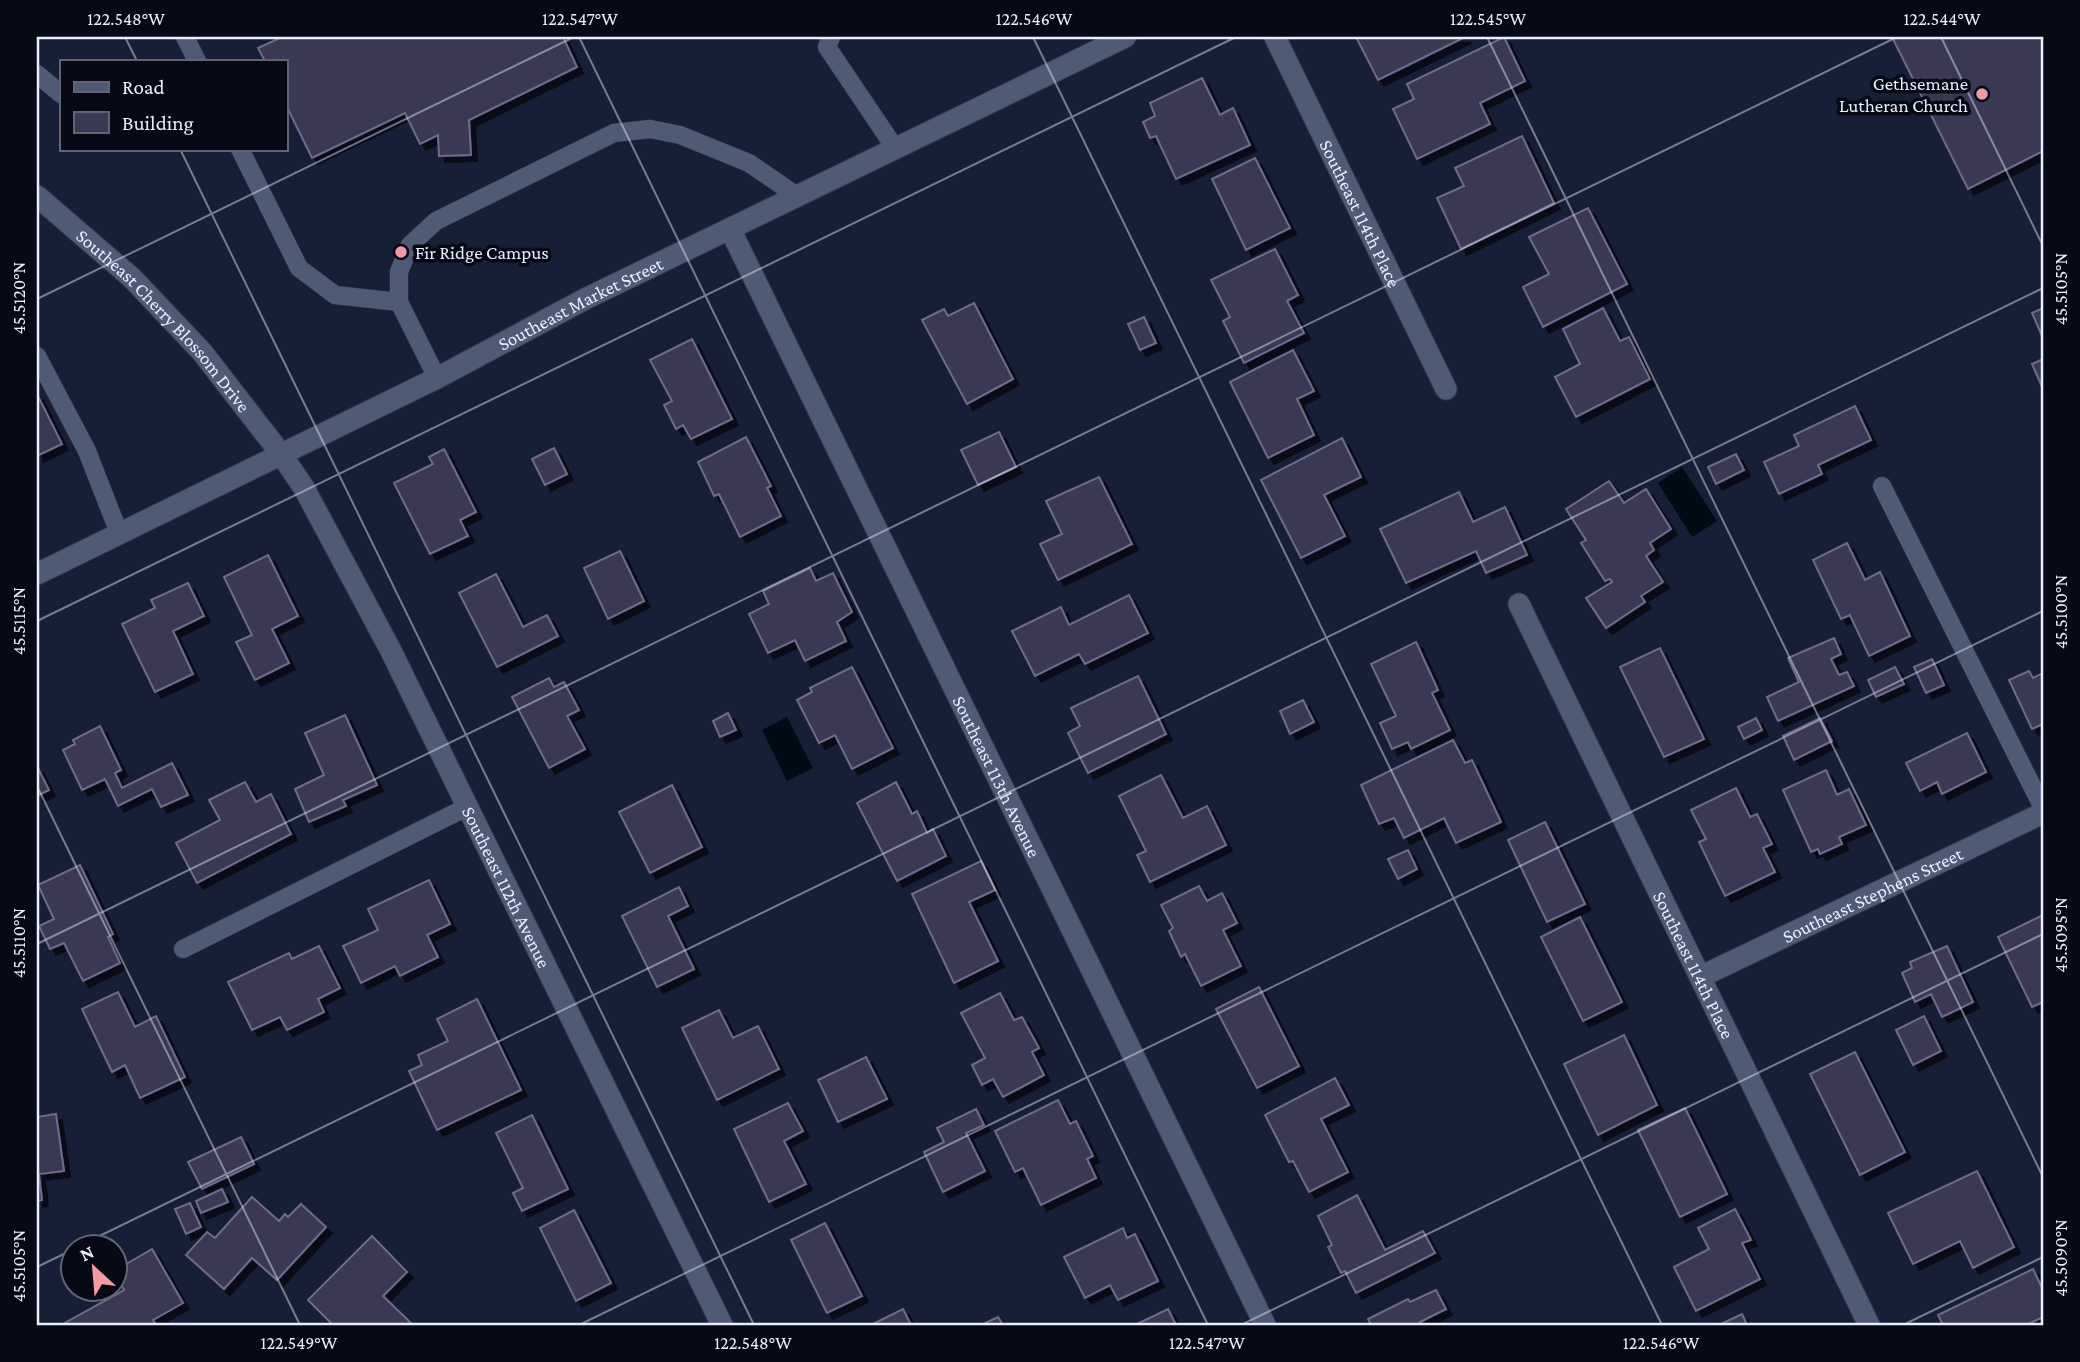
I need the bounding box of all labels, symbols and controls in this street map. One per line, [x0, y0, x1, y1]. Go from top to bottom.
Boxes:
text: 122.548°W [87, 9, 165, 29]
text: 122.547°W [542, 9, 618, 29]
text: 122.546°W [996, 9, 1073, 29]
text: 122.545°W [1450, 9, 1527, 29]
text: 122.544°W [1904, 9, 1981, 29]
legend [60, 60, 287, 150]
place label: Gethsemane Lutheran Church [1839, 73, 1968, 116]
text: Road [122, 75, 165, 99]
marker: Gethsemane Lutheran Church [1974, 86, 1990, 102]
text: Building [122, 111, 194, 135]
street label: Southeast 114th Place [1316, 136, 1405, 290]
street label: Southeast Cherry Blossom Drive [72, 224, 255, 416]
place label: Fir Ridge Campus [415, 242, 549, 263]
marker: Fir Ridge Campus [393, 244, 409, 260]
street label: Southeast Market Street [494, 252, 667, 354]
text: 45.5105°N [2051, 253, 2071, 325]
text: 45.5120°N [9, 261, 29, 334]
text: 45.5100°N [2051, 575, 2071, 649]
text: 45.5115°N [9, 587, 29, 655]
street label: Southeast 113th Avenue [949, 692, 1045, 860]
street label: Southeast 112th Avenue [458, 803, 555, 971]
street label: Southeast Stephens Street [1779, 842, 1966, 947]
street label: Southeast 114th Place [1649, 888, 1739, 1042]
text: 45.5095°N [2051, 897, 2071, 973]
text: 45.5110°N [9, 908, 29, 978]
text: 45.5090°N [2051, 1219, 2071, 1297]
text: 45.5105°N [9, 1230, 29, 1302]
north arrow [60, 1232, 130, 1302]
text: N [76, 1241, 97, 1265]
text: 122.549°W [261, 1333, 338, 1353]
text: 122.548°W [714, 1333, 792, 1353]
text: 122.547°W [1169, 1333, 1245, 1353]
text: 122.546°W [1623, 1333, 1700, 1353]

